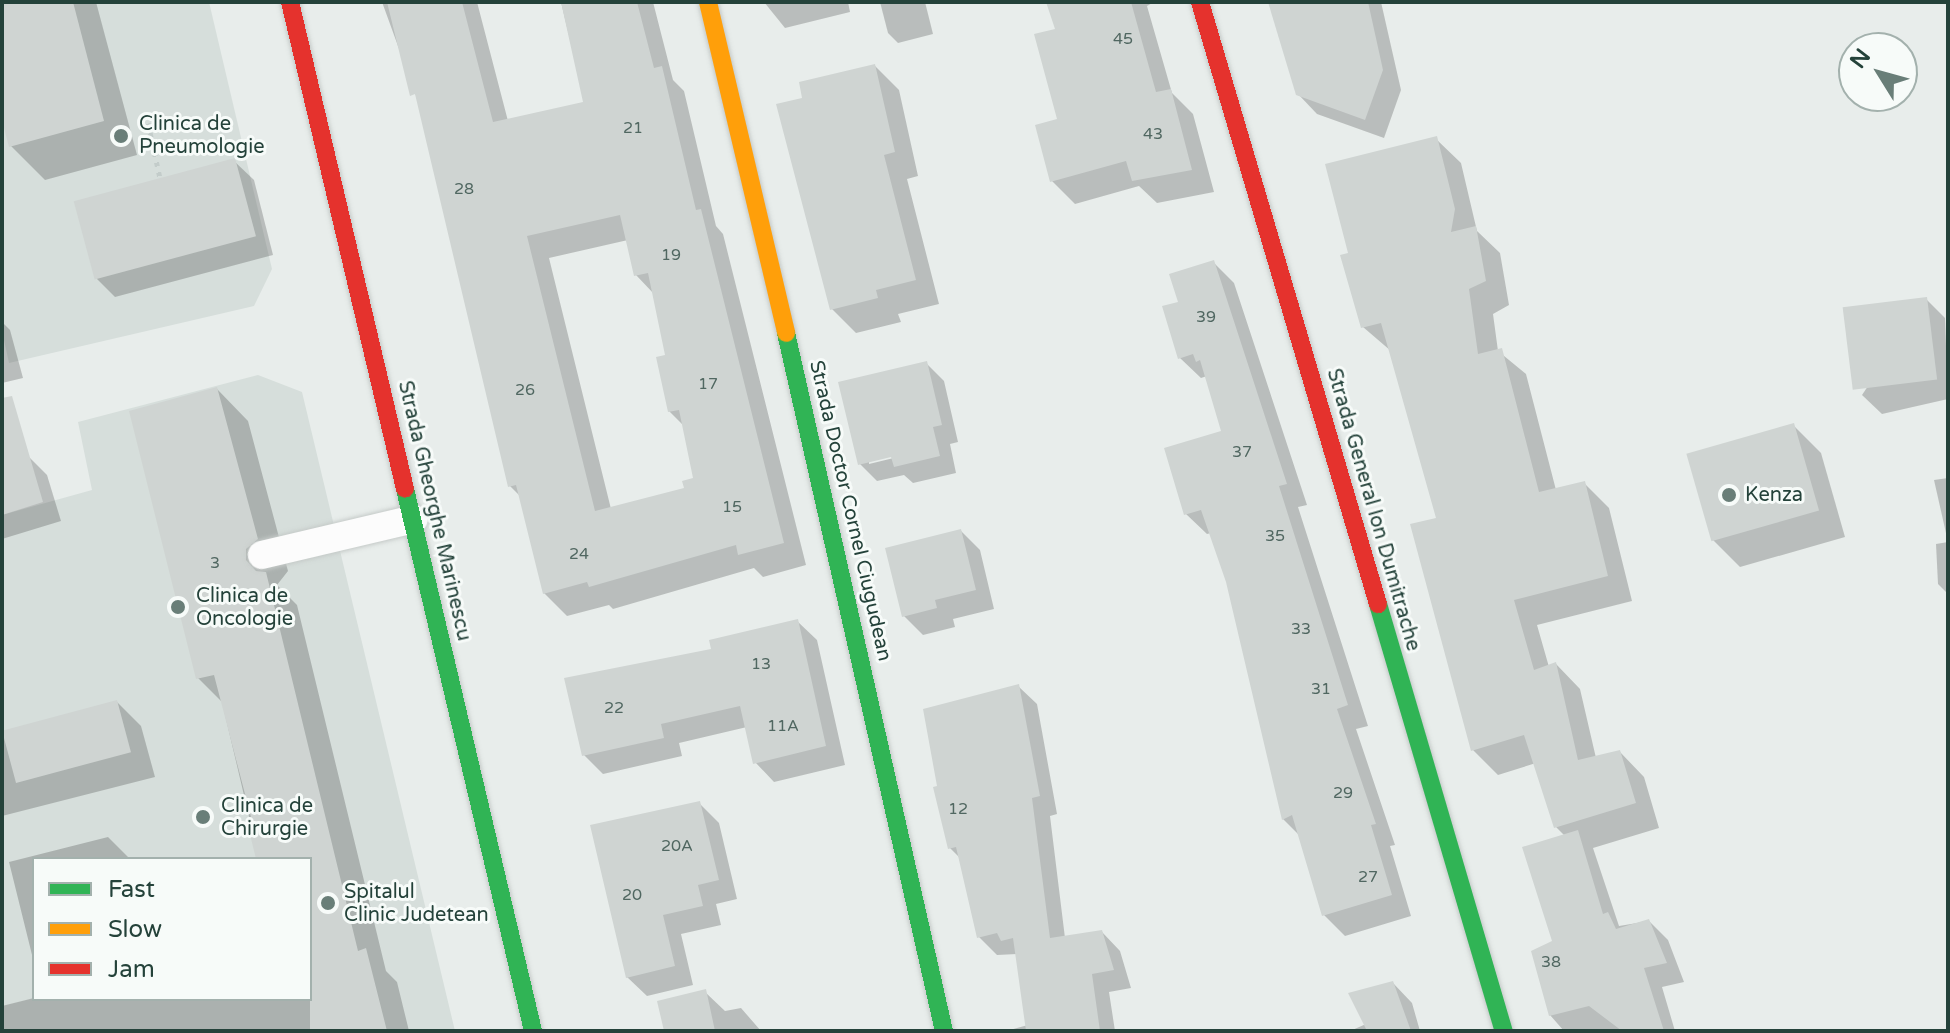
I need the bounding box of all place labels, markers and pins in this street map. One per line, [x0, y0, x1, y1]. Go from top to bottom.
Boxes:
place label: Clinica de Pneumologie [139, 112, 265, 159]
marker: Clinica de Pneumologie [110, 125, 132, 147]
place label: Kenza [1745, 483, 1803, 507]
marker: Kenza [1720, 486, 1738, 504]
place label: Clinica de Oncologie [196, 584, 293, 631]
marker: Clinica de Oncologie [167, 596, 189, 618]
place label: Clinica de Chirurgie [221, 794, 313, 841]
marker: Clinica de Chirurgie [192, 806, 214, 828]
place label: Spitalul Clinic Judetean [344, 880, 489, 927]
marker: Spitalul Clinic Judetean [319, 894, 337, 912]

